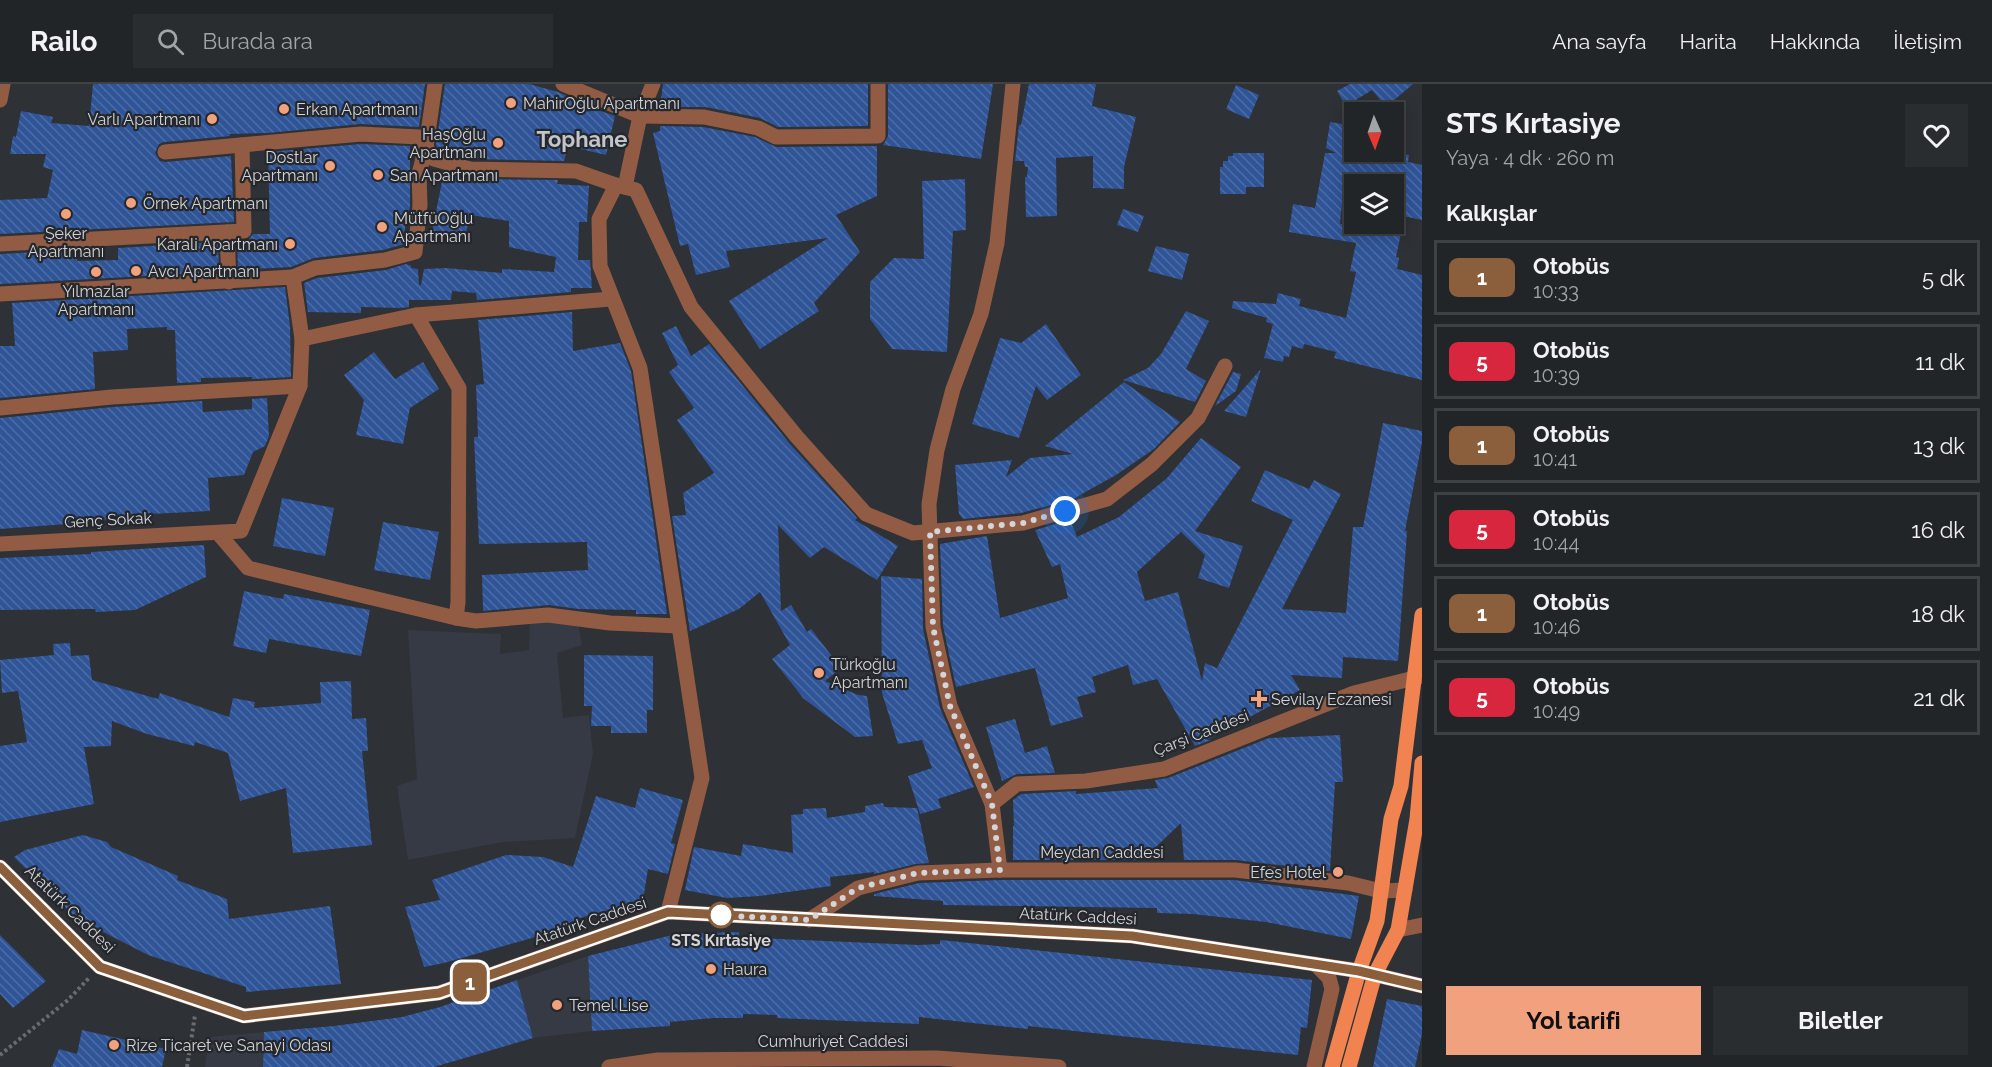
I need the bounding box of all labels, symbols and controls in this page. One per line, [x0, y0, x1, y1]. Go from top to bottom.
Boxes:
search box [133, 14, 553, 68]
text: Railo [30, 25, 97, 58]
icon: search [154, 25, 187, 58]
text: Burada ara [202, 28, 313, 54]
text: Ana sayfa [1552, 29, 1647, 54]
text: Harita [1680, 29, 1737, 54]
text: Hakkında [1770, 29, 1860, 54]
text: İletişim [1893, 29, 1962, 54]
place label: MahirOğlu Apartmanı [523, 94, 680, 113]
marker: MahirOğlu Apartmanı [504, 96, 518, 110]
place label: Erkan Apartmanı [296, 100, 418, 119]
marker: Erkan Apartmanı [277, 102, 291, 116]
north arrow [1344, 102, 1404, 162]
map controls [1344, 102, 1404, 234]
button: heart [1905, 104, 1968, 167]
text: STS Kırtasiye [1446, 107, 1621, 140]
place label: Varlı Apartmanı [88, 110, 200, 129]
marker: Varlı Apartmanı [205, 112, 219, 126]
place label: HaşOğlu Apartmanı [409, 125, 486, 162]
district label: Tophane [536, 126, 628, 152]
marker: HaşOğlu Apartmanı [491, 136, 505, 150]
text: Yaya · 4 dk · 260 m [1446, 146, 1615, 170]
place label: Dostlar Apartmanı [241, 148, 318, 185]
marker: Dostlar Apartmanı [323, 159, 337, 173]
place label: San Apartmanı [390, 166, 498, 185]
marker: San Apartmanı [371, 168, 385, 182]
button: layers [1344, 174, 1404, 234]
place label: Örnek Apartmanı [143, 193, 268, 213]
marker: Örnek Apartmanı [124, 196, 138, 210]
text: Kalkışlar [1446, 200, 1537, 226]
marker: Şeker Apartmanı [59, 207, 73, 221]
place label: MütfüOğlu Apartmanı [394, 209, 473, 246]
marker: MütfüOğlu Apartmanı [375, 220, 389, 234]
place label: Şeker Apartmanı [28, 224, 104, 261]
place label: Karali Apartmanı [157, 235, 278, 254]
marker: Karali Apartmanı [283, 237, 297, 251]
text: Otobüs [1533, 253, 1610, 279]
place label: Avcı Apartmanı [148, 262, 259, 281]
marker: Avcı Apartmanı [129, 264, 143, 278]
marker: Yılmazlar Apartmanı [89, 265, 103, 279]
text: 1 [1477, 265, 1487, 290]
text: 5 dk [1922, 265, 1965, 291]
text: 10:33 [1533, 279, 1579, 303]
place label: Yılmazlar Apartmanı [58, 282, 134, 319]
text: Otobüs [1533, 337, 1610, 363]
text: 5 [1476, 349, 1488, 374]
text: 11 dk [1915, 349, 1965, 375]
text: 10:39 [1533, 363, 1580, 387]
text: Otobüs [1533, 421, 1610, 447]
text: 1 [1477, 433, 1487, 458]
text: 13 dk [1913, 433, 1965, 459]
text: 10:41 [1533, 447, 1577, 471]
your location [1050, 496, 1080, 526]
text: Otobüs [1533, 505, 1610, 531]
street label: Genç Sokak [64, 508, 153, 532]
text: 5 [1476, 517, 1488, 542]
text: 16 dk [1911, 517, 1965, 543]
text: 10:44 [1533, 531, 1579, 555]
text: Otobüs [1533, 589, 1610, 615]
text: 1 [1477, 601, 1487, 626]
text: 18 dk [1912, 601, 1965, 627]
text: 10:46 [1533, 615, 1581, 639]
place label: Türkoğlu Apartmanı [831, 655, 908, 692]
marker: Türkoğlu Apartmanı [812, 666, 826, 680]
text: Otobüs [1533, 673, 1610, 699]
text: 5 [1476, 685, 1488, 710]
text: 21 dk [1913, 685, 1965, 711]
place label: Sevilay Eczanesi [1271, 690, 1392, 709]
marker: Sevilay Eczanesi [1252, 692, 1266, 706]
text: 10:49 [1533, 699, 1580, 723]
street label: Çarşi Caddesi [1151, 706, 1251, 760]
street label: Meydan Caddesi [1040, 843, 1164, 862]
street label: Atatürk Caddesi [21, 861, 119, 957]
place label: Efes Hotel [1250, 863, 1327, 882]
marker: Efes Hotel [1331, 865, 1345, 879]
street label: Atatürk Caddesi [531, 893, 649, 949]
marker: STS Kırtasiye [708, 902, 734, 928]
street label: Atatürk Caddesi [1019, 903, 1137, 929]
place label: STS Kırtasiye [671, 931, 771, 950]
place label: Haura [723, 960, 767, 979]
line badge: 1 [450, 962, 490, 1002]
marker: Haura [704, 962, 718, 976]
text: 1 [465, 970, 475, 995]
button: Yol tarifi [1446, 986, 1701, 1055]
button: Biletler [1713, 986, 1968, 1055]
place label: Temel Lise [569, 996, 648, 1015]
marker: Temel Lise [550, 998, 564, 1012]
street label: Cumhuriyet Caddesi [758, 1032, 908, 1051]
place label: Rize Ticaret ve Sanayi Odası [126, 1036, 331, 1055]
marker: Rize Ticaret ve Sanayi Odası [107, 1038, 121, 1052]

